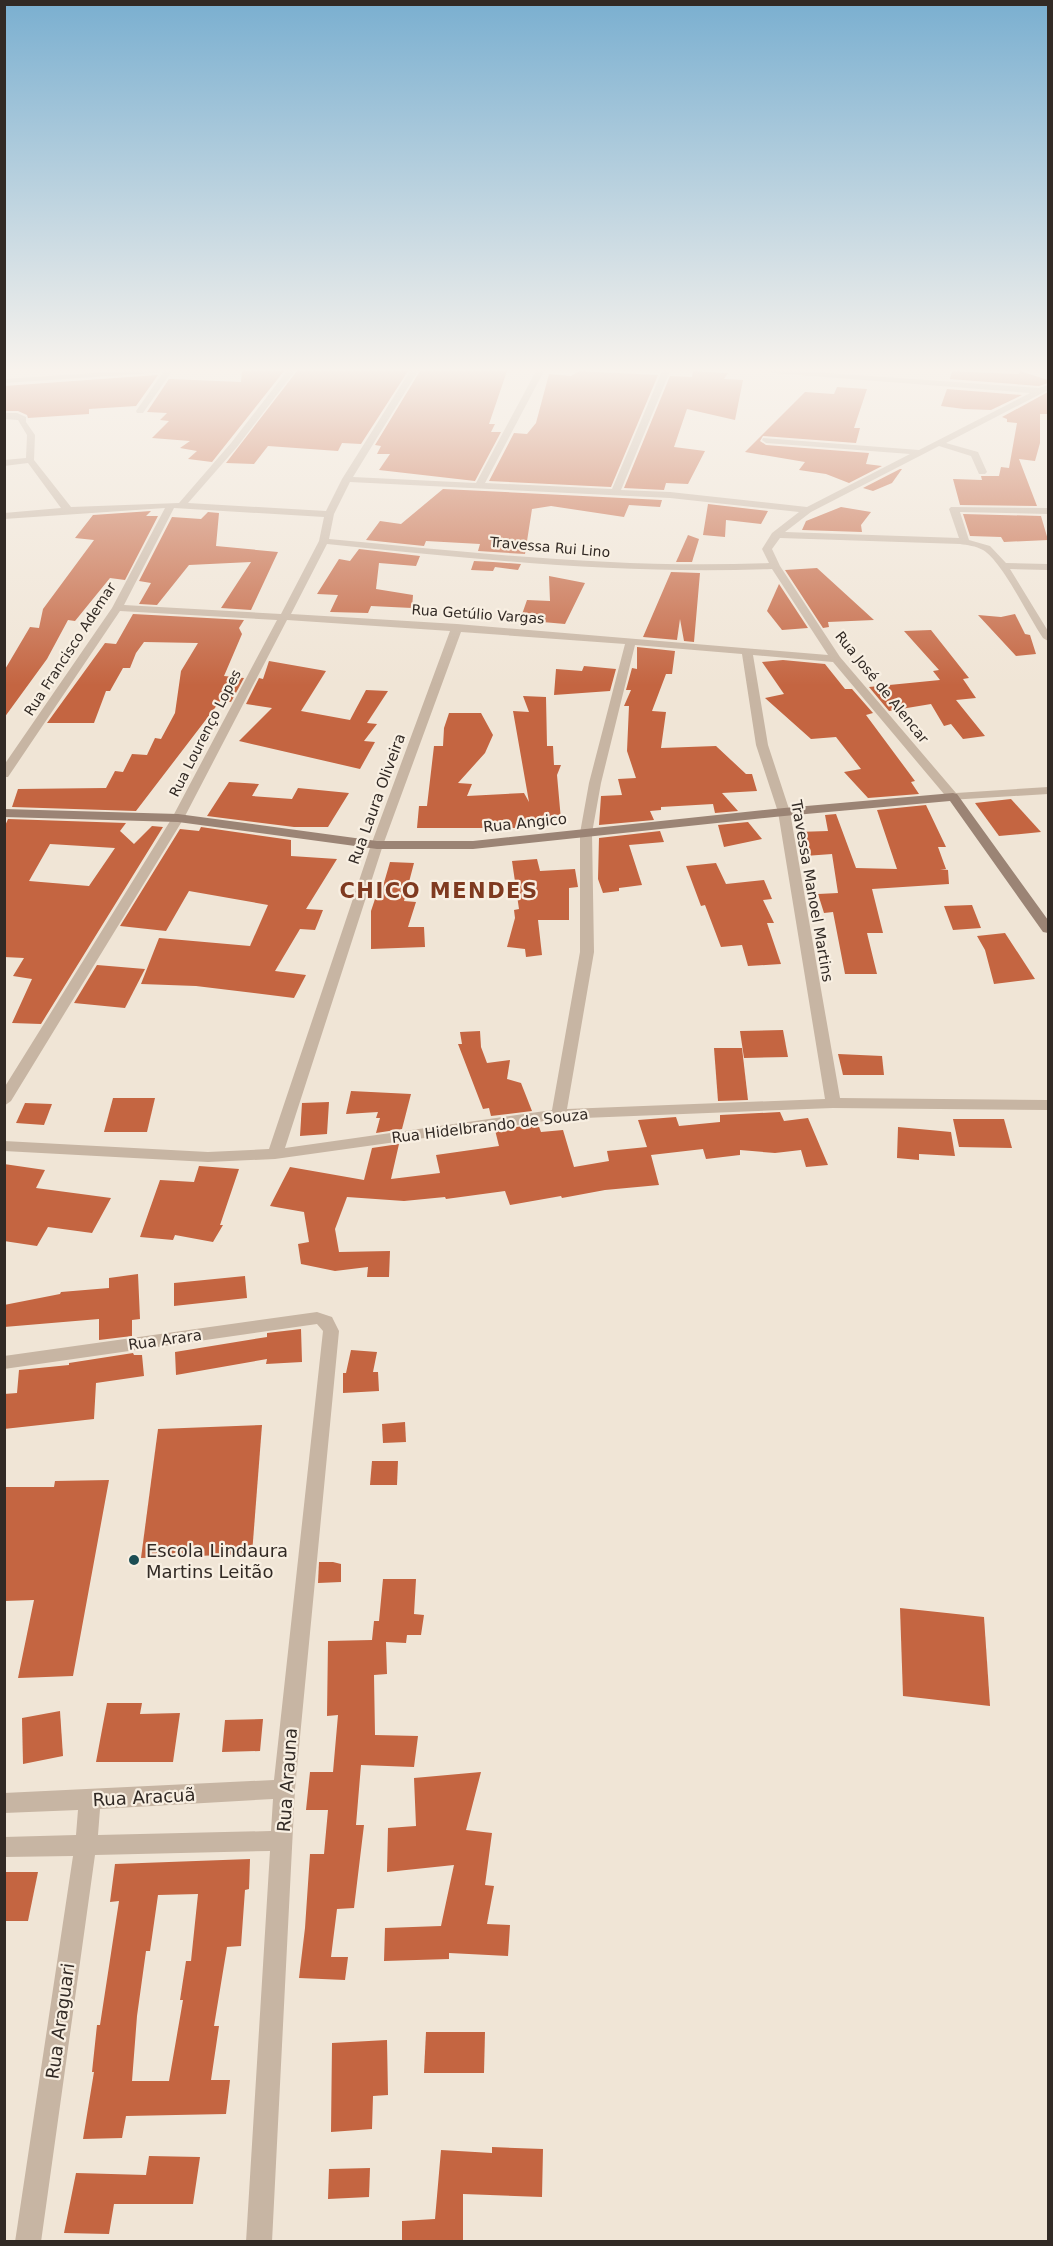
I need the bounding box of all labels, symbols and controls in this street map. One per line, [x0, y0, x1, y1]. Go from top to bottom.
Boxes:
street label: Travessa Rui Lino [488, 534, 611, 560]
street label: Rua Francisco Ademar [21, 579, 119, 719]
street label: Rua Getúlio Vargas [411, 601, 545, 627]
street label: Rua José de Alencar [832, 628, 932, 746]
street label: Rua Lourenço Lopes [166, 667, 244, 799]
street label: Rua Laura Oliveira [345, 731, 409, 867]
street label: Travessa Manoel Martins [787, 798, 837, 984]
street label: Rua Angico [482, 810, 568, 836]
district label: CHICO MENDES [339, 879, 539, 903]
street label: Rua Hidelbrando de Souza [391, 1105, 589, 1147]
street label: Rua Arara [127, 1326, 203, 1354]
place label: Escola Lindaura Martins Leitão [146, 1540, 288, 1582]
marker: Escola Lindaura Martins Leitão [127, 1553, 141, 1567]
street label: Rua Arauna [273, 1727, 301, 1833]
street label: Rua Aracuã [92, 1784, 196, 1810]
street label: Rua Araguari [41, 1962, 79, 2080]

